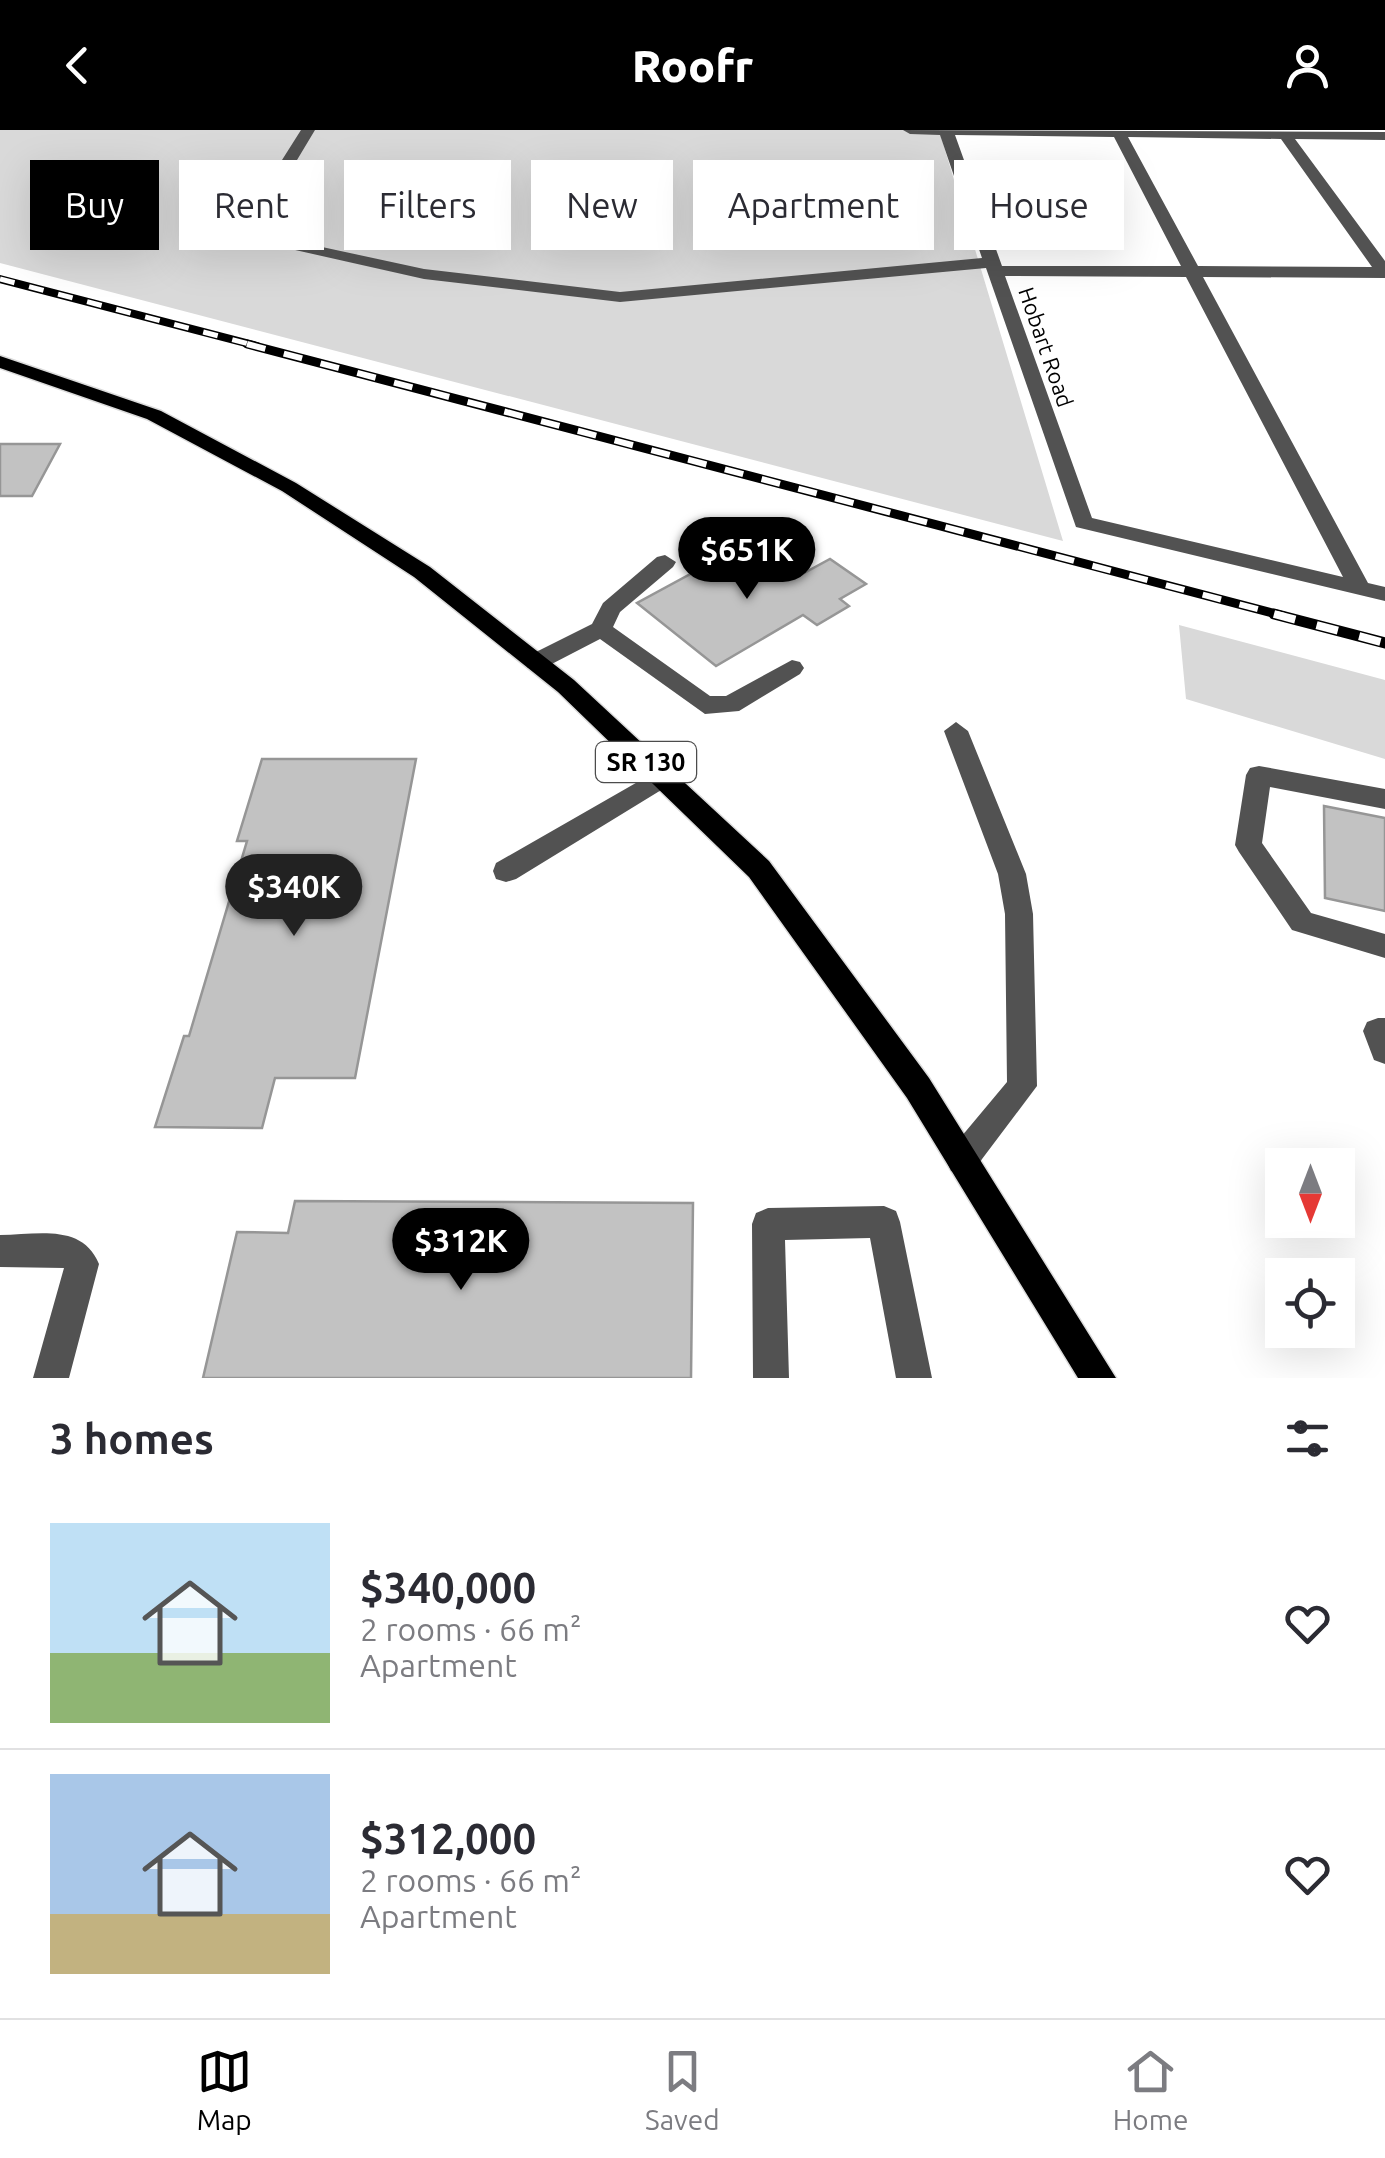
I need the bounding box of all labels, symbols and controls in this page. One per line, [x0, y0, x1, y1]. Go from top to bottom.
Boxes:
icon: back [50, 38, 105, 93]
icon: person [1280, 38, 1335, 93]
text: Roofr [632, 40, 753, 91]
chip: Buy [30, 160, 159, 250]
chip: Rent [179, 160, 324, 250]
chip: Filters [344, 160, 511, 250]
chip: New [531, 160, 673, 250]
chip: Apartment [693, 160, 934, 250]
chip: House [954, 160, 1124, 250]
street label: Hobart Road [1014, 284, 1079, 410]
pin: $651K [677, 517, 817, 602]
text: $651K [700, 531, 794, 567]
road number: SR 130 [596, 742, 696, 782]
pin: $340K [224, 854, 364, 939]
text: $340K [247, 868, 341, 904]
north arrow [1265, 1148, 1355, 1238]
map controls [1265, 1148, 1355, 1348]
pin: $312K [391, 1208, 531, 1293]
text: $312K [414, 1222, 508, 1258]
button: locate [1265, 1258, 1355, 1348]
icon: filters [1280, 1411, 1335, 1466]
text: 3 homes [50, 1415, 214, 1462]
icon: home [130, 1563, 250, 1683]
text: $340,000 [360, 1564, 536, 1611]
icon: heart [1280, 1596, 1335, 1651]
text: 2 rooms · 66 m² [360, 1611, 581, 1647]
text: Apartment [360, 1647, 517, 1683]
icon: home [130, 1814, 250, 1934]
text: $312,000 [360, 1815, 536, 1862]
icon: heart [1280, 1847, 1335, 1902]
text: 2 rooms · 66 m² [360, 1862, 581, 1898]
text: Apartment [360, 1898, 517, 1934]
tab: Map [197, 2044, 252, 2135]
tab: Saved [645, 2044, 720, 2135]
tab: Home [1113, 2044, 1188, 2135]

